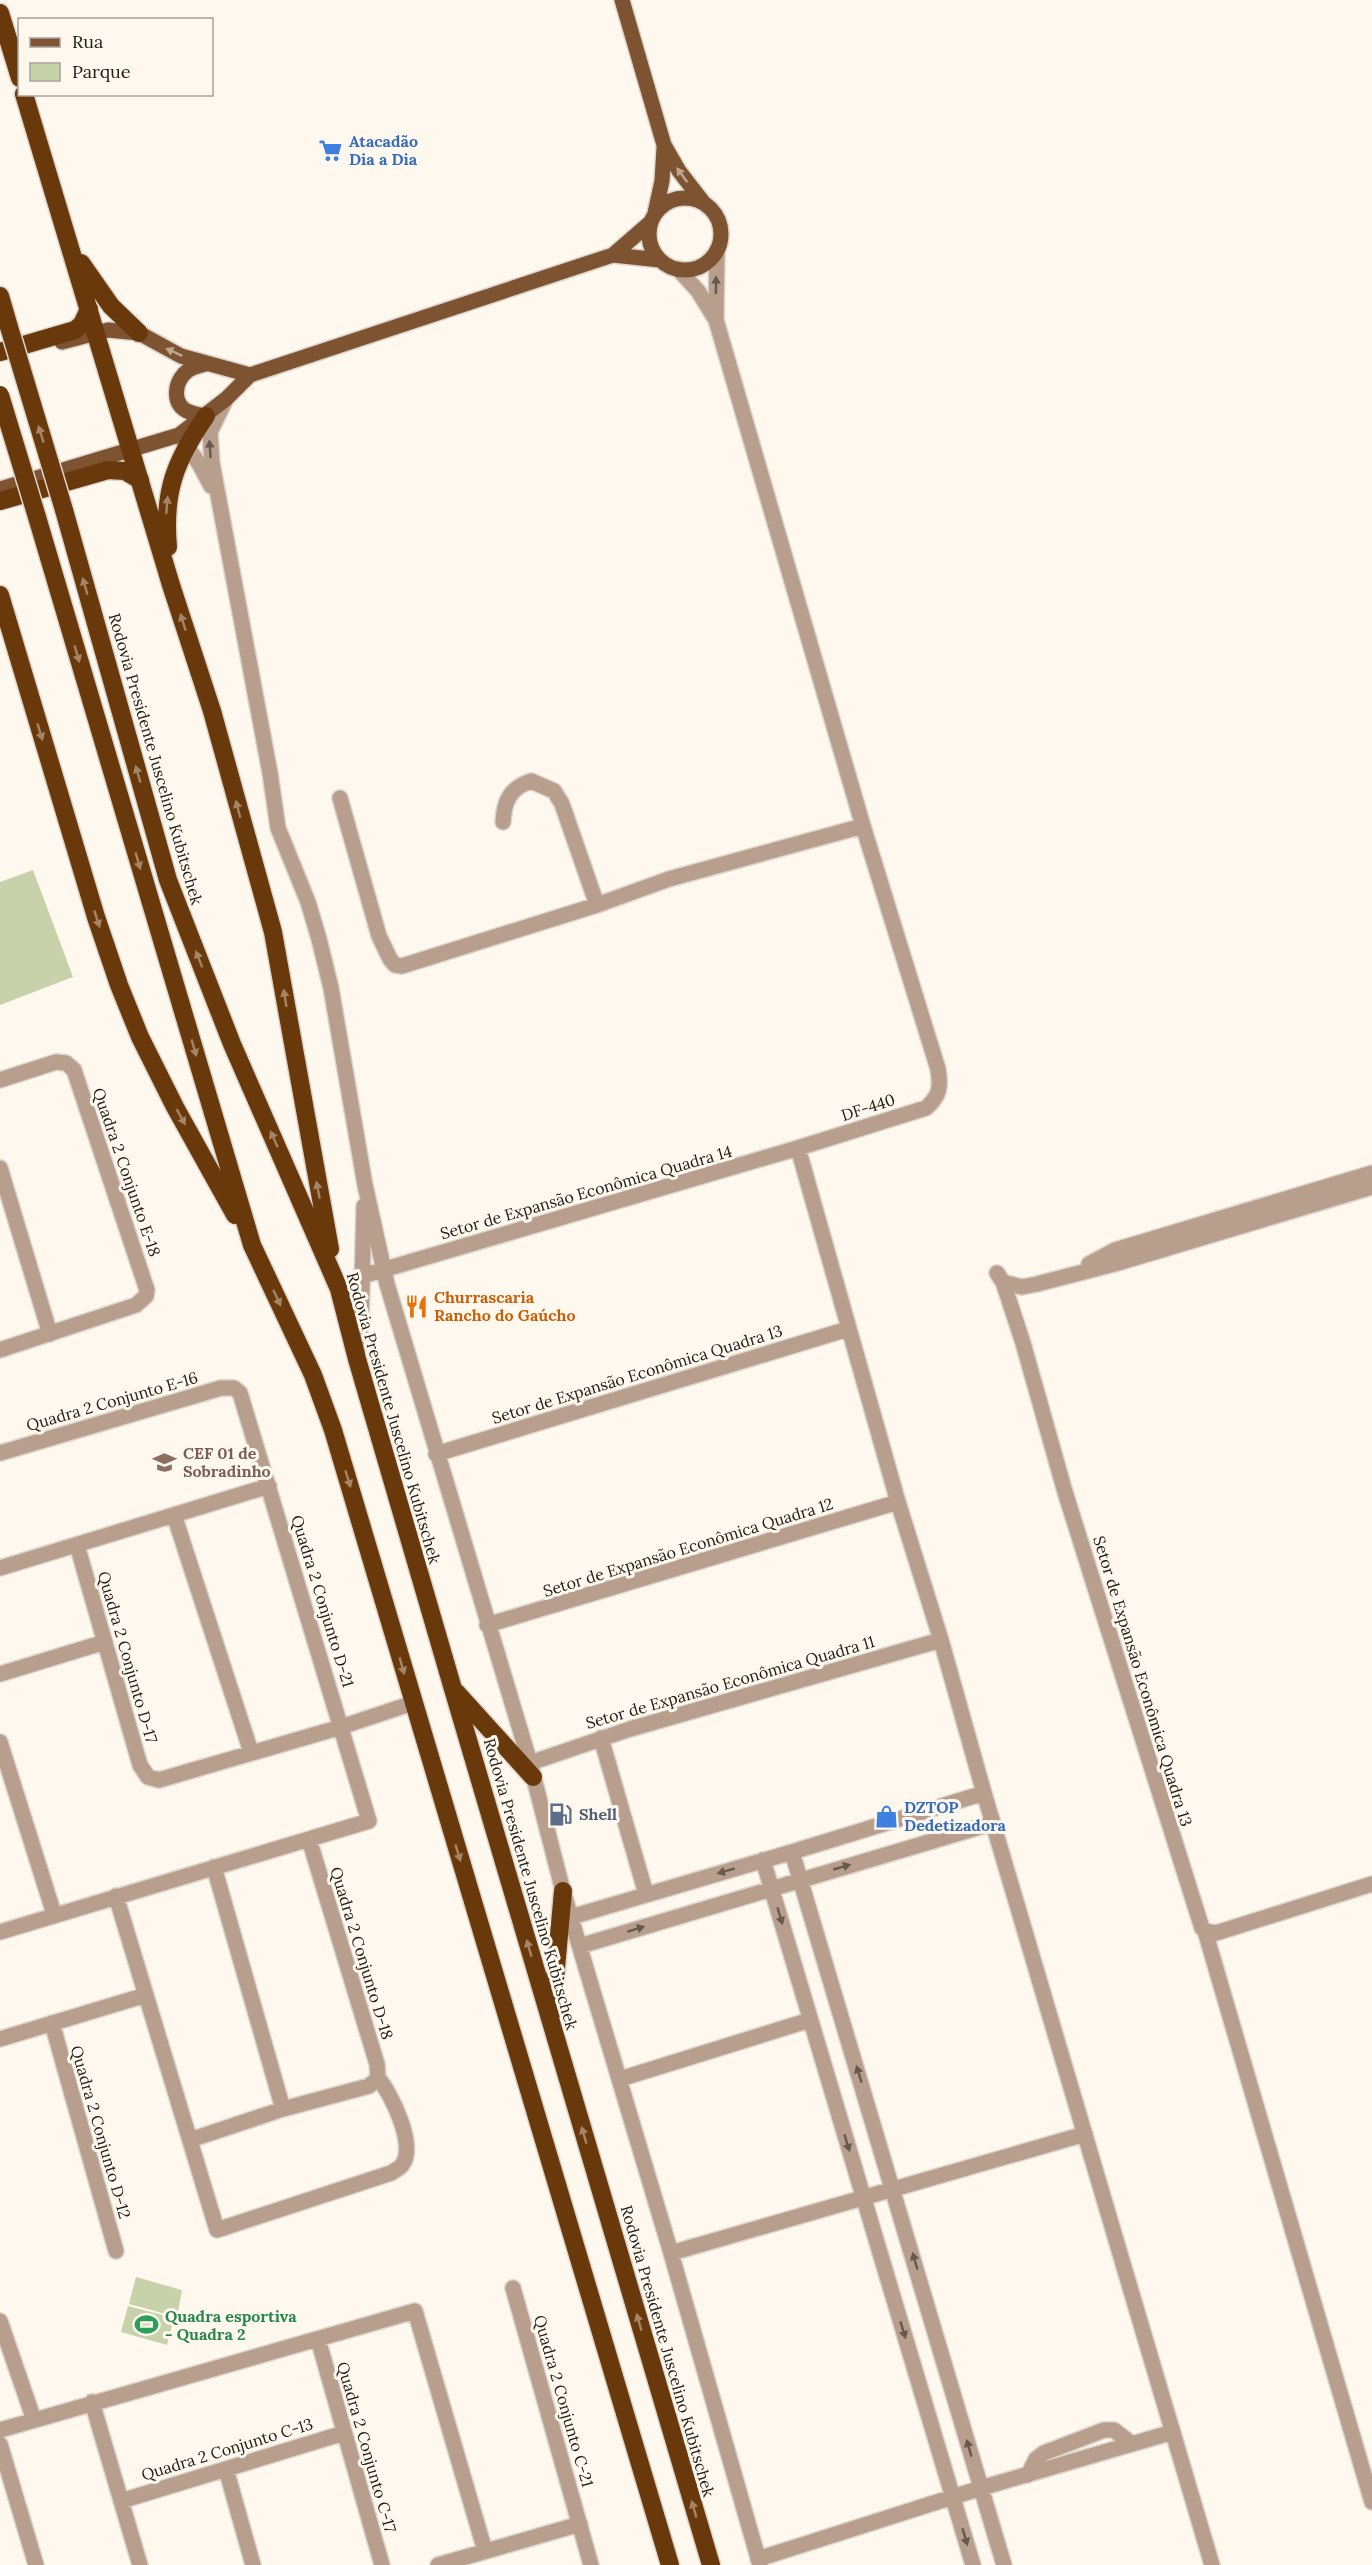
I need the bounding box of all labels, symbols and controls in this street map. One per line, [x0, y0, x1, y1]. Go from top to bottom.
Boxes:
legend [18, 18, 213, 96]
text: Rua [72, 30, 103, 53]
text: Parque [72, 60, 131, 83]
place label: Atacadão Dia a Dia [349, 131, 418, 169]
supermarket icon: Atacadão Dia a Dia [318, 137, 344, 163]
one-way arrow [676, 167, 688, 183]
one-way arrow [712, 275, 721, 294]
one-way arrow [165, 348, 182, 357]
one-way arrow [36, 425, 45, 443]
one-way arrow [205, 440, 215, 459]
one-way arrow [162, 496, 172, 515]
one-way arrow [80, 577, 89, 595]
street label: Rodovia Presidente Juscelino Kubitschek [105, 611, 207, 908]
one-way arrow [178, 613, 187, 631]
one-way arrow [73, 645, 82, 663]
one-way arrow [36, 723, 45, 741]
one-way arrow [133, 765, 142, 783]
one-way arrow [233, 800, 243, 818]
one-way arrow [134, 852, 143, 870]
one-way arrow [93, 910, 102, 928]
one-way arrow [194, 949, 204, 967]
one-way arrow [280, 989, 289, 1008]
one-way arrow [190, 1039, 199, 1057]
street label: Quadra 2 Conjunto E-18 [89, 1085, 165, 1259]
street label: DF-440 [839, 1089, 897, 1125]
one-way arrow [176, 1109, 186, 1126]
one-way arrow [269, 1130, 278, 1147]
street label: Setor de Expansão Econômica Quadra 14 [438, 1141, 734, 1243]
one-way arrow [313, 1181, 322, 1200]
street label: Rodovia Presidente Juscelino Kubitschek [343, 1270, 445, 1567]
place label: Churrascaria Rancho do Gaúcho [434, 1287, 575, 1325]
one-way arrow [272, 1289, 282, 1307]
restaurant icon: Churrascaria Rancho do Gaúcho [403, 1293, 429, 1319]
street label: Setor de Expansão Econômica Quadra 13 [489, 1320, 785, 1428]
street label: Quadra 2 Conjunto E-16 [24, 1367, 200, 1435]
place label: CEF 01 de Sobradinho [183, 1443, 271, 1481]
school or university icon: CEF 01 de Sobradinho [152, 1449, 178, 1475]
one-way arrow [344, 1470, 353, 1488]
street label: Setor de Expansão Econômica Quadra 12 [541, 1493, 835, 1601]
street label: Quadra 2 Conjunto D-21 [287, 1512, 359, 1690]
street label: Setor de Expansão Econômica Quadra 13 [1089, 1533, 1197, 1829]
street label: Quadra 2 Conjunto D-17 [94, 1569, 162, 1746]
street label: Setor de Expansão Econômica Quadra 11 [583, 1631, 877, 1733]
one-way arrow [398, 1657, 408, 1675]
street label: Rodovia Presidente Juscelino Kubitschek [480, 1736, 582, 2033]
place label: DZTOP Dedetizadora [904, 1797, 1007, 1835]
fuel station icon: Shell [548, 1801, 574, 1827]
shop icon: DZTOP Dedetizadora [873, 1803, 899, 1829]
place label: Shell [579, 1804, 617, 1824]
one-way arrow [454, 1844, 463, 1862]
one-way arrow [834, 1862, 852, 1871]
street label: Quadra 2 Conjunto D-18 [326, 1864, 398, 2042]
one-way arrow [717, 1867, 735, 1876]
one-way arrow [776, 1907, 785, 1925]
one-way arrow [627, 1924, 645, 1933]
one-way arrow [524, 1939, 533, 1957]
street label: Quadra 2 Conjunto D-12 [67, 2043, 135, 2221]
one-way arrow [854, 2065, 863, 2083]
one-way arrow [579, 2126, 588, 2144]
one-way arrow [843, 2134, 852, 2152]
street label: Rodovia Presidente Juscelino Kubitschek [617, 2203, 719, 2500]
one-way arrow [910, 2252, 919, 2270]
place label: Quadra esportiva - Quadra 2 [165, 2306, 297, 2344]
sports icon: Quadra esportiva - Quadra 2 [134, 2312, 160, 2338]
street label: Quadra 2 Conjunto C-21 [530, 2313, 598, 2489]
one-way arrow [634, 2313, 643, 2331]
one-way arrow [899, 2321, 908, 2339]
street label: Quadra 2 Conjunto C-17 [333, 2359, 401, 2535]
street label: Quadra 2 Conjunto C-13 [139, 2413, 315, 2485]
one-way arrow [964, 2439, 973, 2457]
one-way arrow [689, 2500, 698, 2518]
one-way arrow [960, 2528, 970, 2546]

